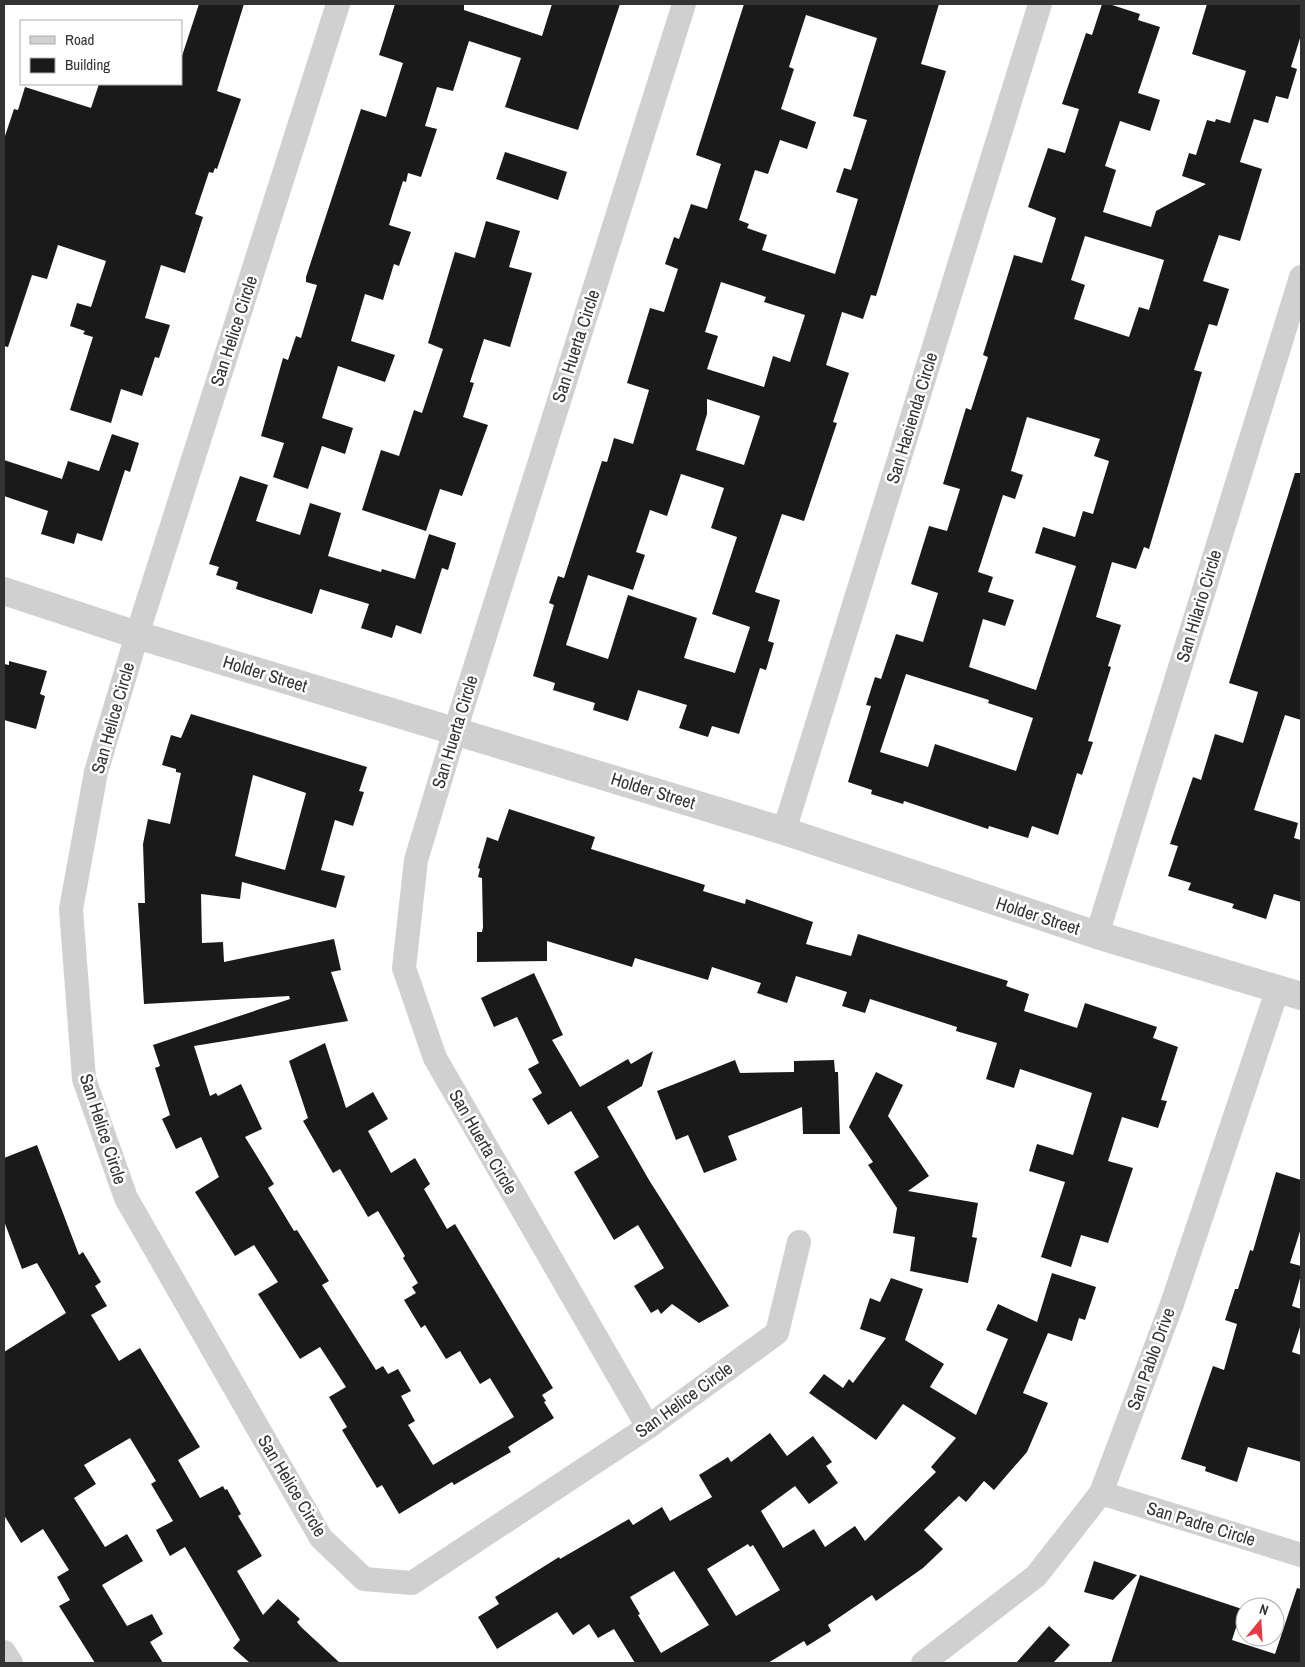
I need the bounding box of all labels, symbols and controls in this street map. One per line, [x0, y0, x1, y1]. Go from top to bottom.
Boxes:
legend [20, 20, 182, 85]
text: Road [65, 29, 94, 50]
text: Building [65, 54, 110, 75]
street label: San Helice Circle [204, 272, 263, 389]
street label: San Huerta Circle [546, 286, 606, 405]
street label: San Hacienda Circle [880, 349, 943, 487]
street label: San Hilario Circle [1170, 547, 1228, 665]
street label: Holder Street [220, 649, 310, 698]
street label: San Helice Circle [85, 659, 140, 777]
street label: San Huerta Circle [425, 672, 484, 792]
street label: Holder Street [608, 766, 698, 815]
street label: Holder Street [993, 890, 1083, 941]
street label: San Helice Circle [74, 1070, 133, 1187]
street label: San Huerta Circle [443, 1085, 524, 1199]
street label: San Pablo Drive [1120, 1304, 1181, 1414]
street label: San Helice Circle [630, 1356, 738, 1443]
street label: San Helice Circle [252, 1430, 333, 1541]
street label: San Padre Circle [1144, 1495, 1259, 1552]
north arrow [1235, 1597, 1285, 1647]
text: N [1257, 1600, 1271, 1619]

